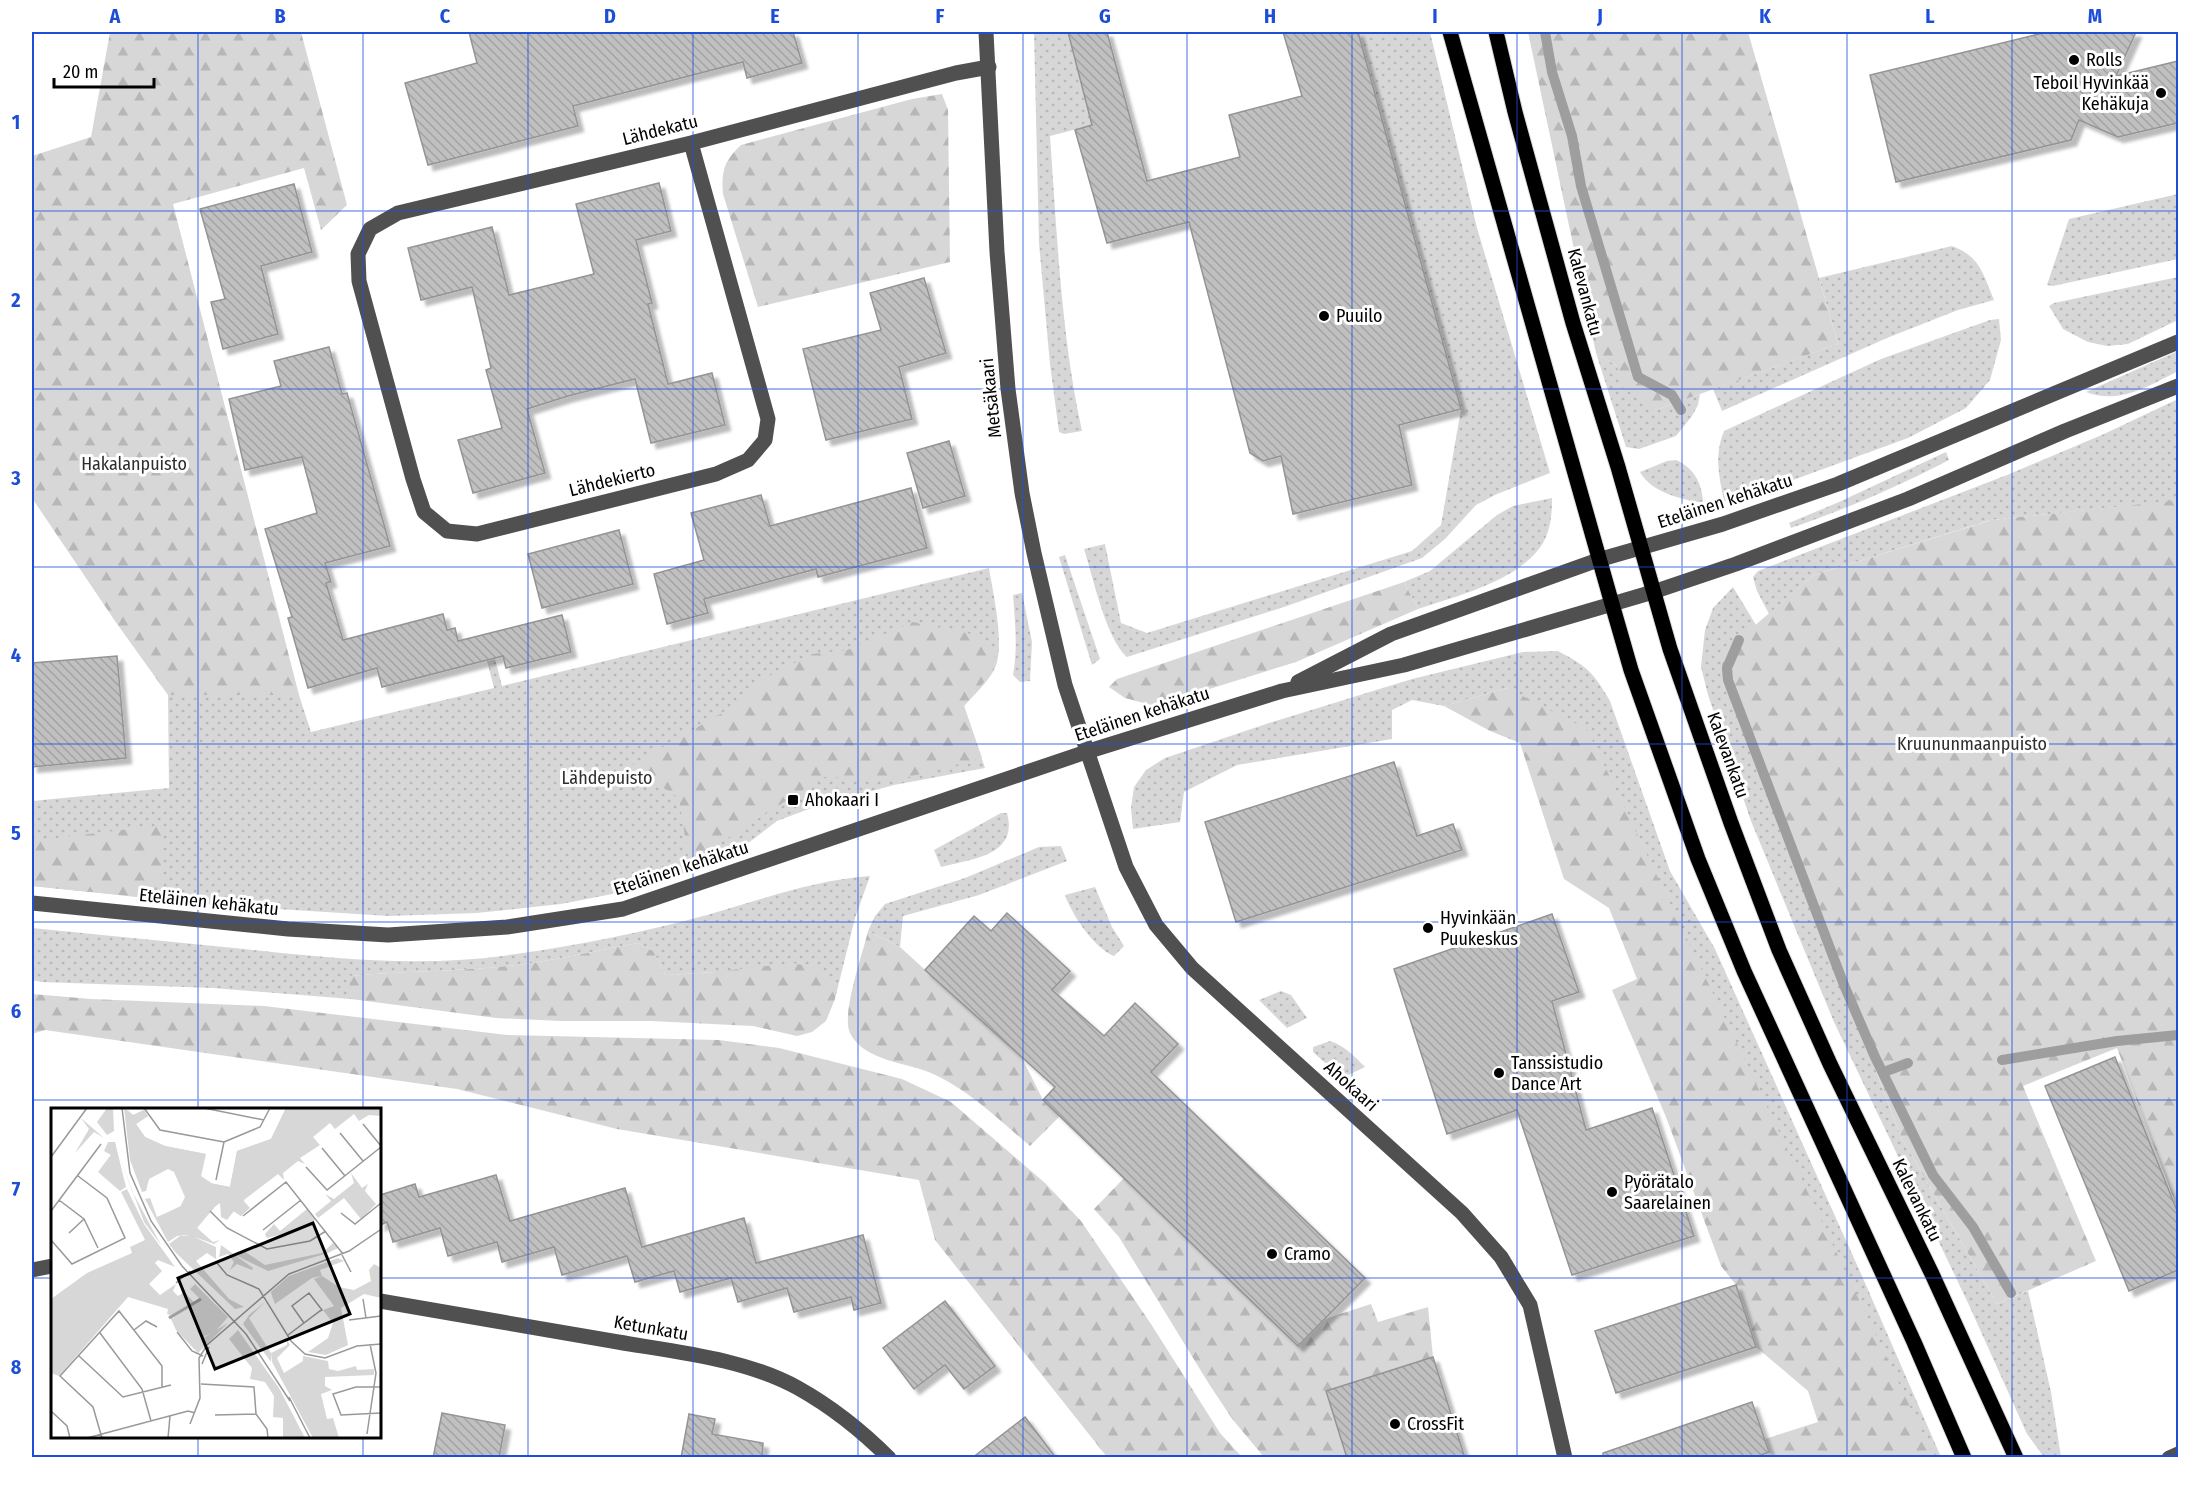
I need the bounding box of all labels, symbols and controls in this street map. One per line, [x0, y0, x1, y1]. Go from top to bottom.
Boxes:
text: A [109, 4, 122, 28]
text: B [274, 4, 286, 28]
text: C [440, 4, 451, 28]
text: D [604, 4, 616, 28]
text: E [770, 4, 780, 28]
text: F [936, 4, 945, 28]
text: G [1099, 4, 1111, 28]
text: H [1264, 4, 1276, 28]
text: I [1432, 4, 1438, 28]
text: J [1596, 4, 1603, 28]
text: K [1759, 4, 1771, 28]
text: L [1925, 4, 1935, 28]
text: M [2088, 4, 2102, 28]
place label: Rolls [2086, 49, 2123, 71]
scale bar [54, 51, 154, 89]
marker: Rolls [2067, 53, 2081, 67]
text: 20 m [63, 61, 98, 83]
place label: Teboil Hyvinkää Kehäkuja [2034, 72, 2149, 115]
marker: Teboil Hyvinkää Kehäkuja [2154, 86, 2168, 100]
text: 1 [12, 110, 20, 134]
street label: Lähdekatu [620, 110, 700, 150]
street label: Kalevankatu [1563, 246, 1607, 338]
text: 2 [10, 288, 21, 312]
place label: Puuilo [1336, 305, 1382, 327]
marker: Puuilo [1317, 309, 1331, 323]
street label: Metsäkaari [976, 357, 1006, 439]
park label: Hakalanpuisto [81, 453, 187, 475]
street label: Lähdekierto [567, 459, 657, 501]
text: 3 [10, 466, 21, 490]
street label: Eteläinen kehäkatu [1655, 469, 1795, 533]
text: 4 [11, 643, 21, 667]
street label: Eteläinen kehäkatu [1072, 682, 1212, 746]
street label: Kalevankatu [1702, 709, 1754, 801]
park label: Kruununmaanpuisto [1897, 733, 2047, 755]
park label: Lähdepuisto [562, 767, 653, 789]
place label: Ahokaari I [805, 789, 879, 811]
marker: Ahokaari I [786, 793, 800, 807]
text: 5 [11, 821, 21, 845]
street label: Eteläinen kehäkatu [611, 836, 751, 900]
street label: Eteläinen kehäkatu [138, 884, 280, 920]
place label: Hyvinkään Puukeskus [1440, 907, 1518, 950]
marker: Hyvinkään Puukeskus [1421, 921, 1435, 935]
text: 6 [11, 999, 21, 1023]
place label: Tanssistudio Dance Art [1511, 1052, 1603, 1095]
street label: Ahokaari [1320, 1056, 1382, 1116]
marker: Tanssistudio Dance Art [1492, 1066, 1506, 1080]
inset map [51, 1108, 381, 1438]
street label: Kalevankatu [1887, 1155, 1947, 1245]
place label: Pyörätalo Saarelainen [1624, 1171, 1711, 1214]
text: 7 [12, 1177, 21, 1201]
marker: Pyörätalo Saarelainen [1605, 1185, 1619, 1199]
place label: Cramo [1284, 1243, 1331, 1265]
marker: Cramo [1265, 1247, 1279, 1261]
street label: Ketunkatu [612, 1311, 690, 1345]
text: 8 [11, 1355, 22, 1379]
place label: CrossFit [1407, 1413, 1464, 1435]
marker: CrossFit [1388, 1417, 1402, 1431]

